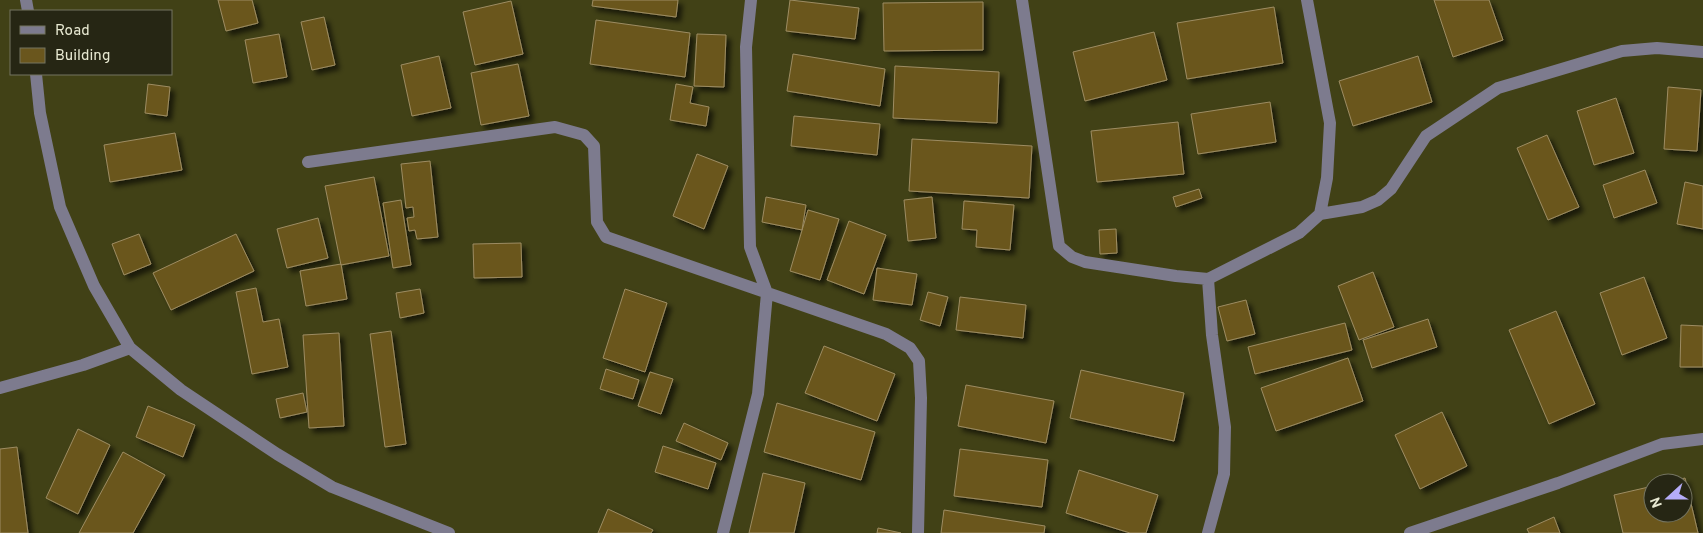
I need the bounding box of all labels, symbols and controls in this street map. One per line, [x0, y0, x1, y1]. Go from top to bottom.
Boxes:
legend [10, 10, 172, 75]
text: Road [55, 22, 90, 41]
text: Building [55, 47, 110, 66]
north arrow [1643, 473, 1693, 523]
text: N [1648, 494, 1667, 510]

